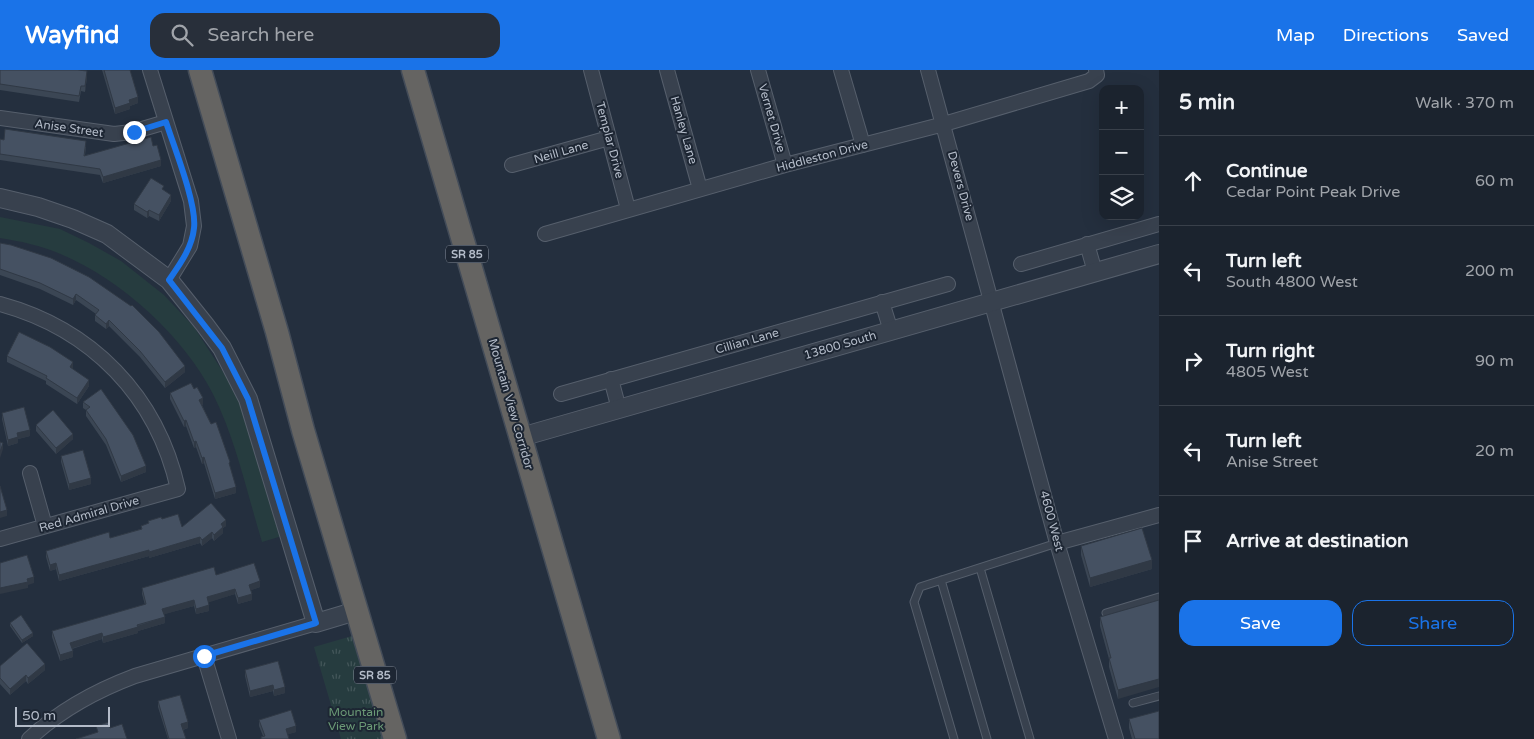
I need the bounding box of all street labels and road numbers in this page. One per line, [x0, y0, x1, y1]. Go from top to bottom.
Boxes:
street label: Vernet Drive [756, 82, 788, 154]
street label: Hanley Lane [668, 94, 700, 166]
street label: Templar Drive [593, 100, 627, 180]
street label: Anise Street [34, 116, 105, 140]
street label: Neill Lane [532, 137, 590, 166]
street label: Hiddleston Drive [775, 137, 870, 175]
street label: Devers Drive [945, 150, 977, 223]
road number: SR 85 [446, 245, 488, 262]
street label: Cillian Lane [714, 325, 780, 357]
street label: 13800 South [802, 328, 878, 362]
street label: Mountain View Corridor [486, 337, 537, 471]
street label: 4600 West [1037, 489, 1067, 553]
street label: Red Admiral Drive [37, 493, 141, 535]
road number: SR 85 [354, 666, 396, 684]

